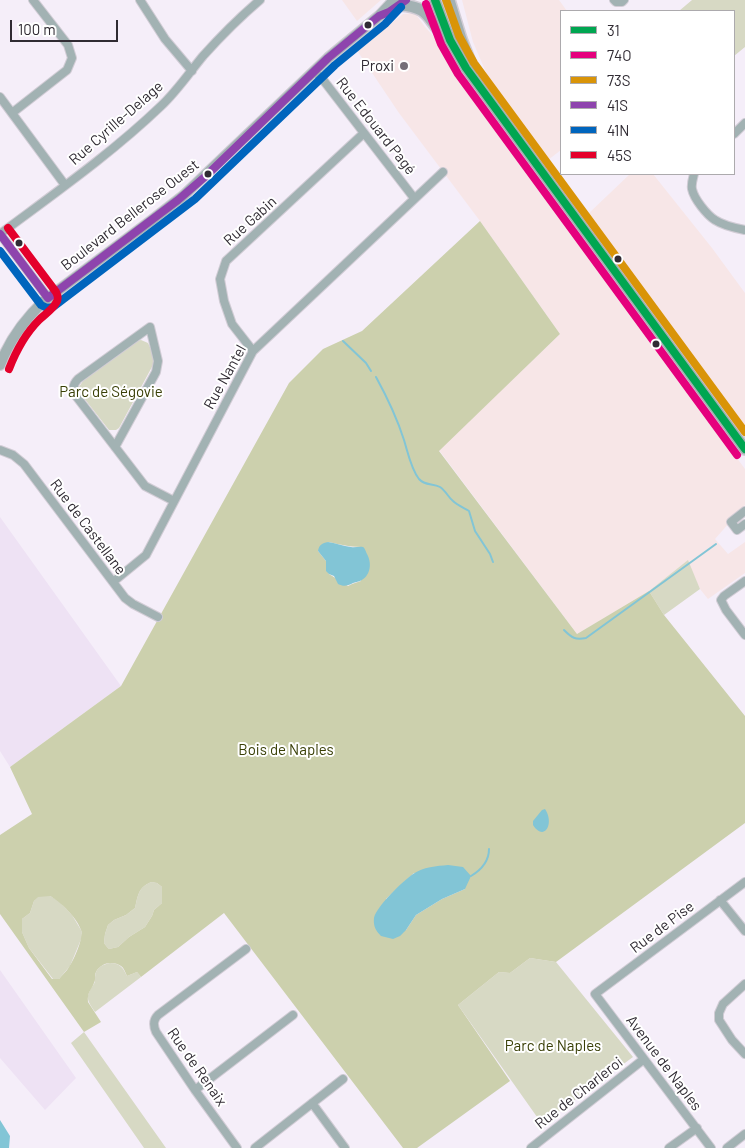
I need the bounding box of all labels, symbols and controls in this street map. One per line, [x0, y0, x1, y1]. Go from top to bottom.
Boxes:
scale bar [12, 10, 120, 42]
legend [560, 10, 735, 175]
text: 100 m [18, 20, 56, 38]
unlabelled marker [363, 20, 373, 30]
text: 31 [607, 21, 620, 39]
text: 74O [607, 46, 632, 64]
place label: Proxi [361, 57, 394, 75]
marker: Proxi [398, 60, 410, 72]
text: 73S [607, 71, 631, 89]
street label: Rue Edouard Pagé [332, 74, 420, 178]
street label: Rue Cyrille-Delage [65, 77, 167, 169]
text: 41S [607, 96, 628, 114]
text: 41N [607, 121, 629, 139]
text: 45S [607, 146, 632, 164]
street label: Boulevard Bellerose Ouest [57, 156, 203, 274]
unlabelled marker [203, 169, 213, 179]
street label: Rue Gabin [220, 193, 280, 249]
unlabelled marker [14, 238, 24, 248]
unlabelled marker [613, 254, 623, 264]
unlabelled marker [651, 339, 661, 349]
street label: Rue Nantel [200, 342, 250, 412]
park label: Parc de Ségovie [59, 383, 163, 401]
street label: Rue de Castellane [46, 476, 130, 578]
park label: Bois de Naples [238, 741, 334, 759]
street label: Rue de Pise [627, 897, 697, 957]
street label: Avenue de Naples [622, 1012, 706, 1114]
street label: Rue de Renaix [163, 1024, 231, 1110]
park label: Parc de Naples [505, 1037, 601, 1055]
street label: Rue de Charleroi [531, 1053, 627, 1133]

